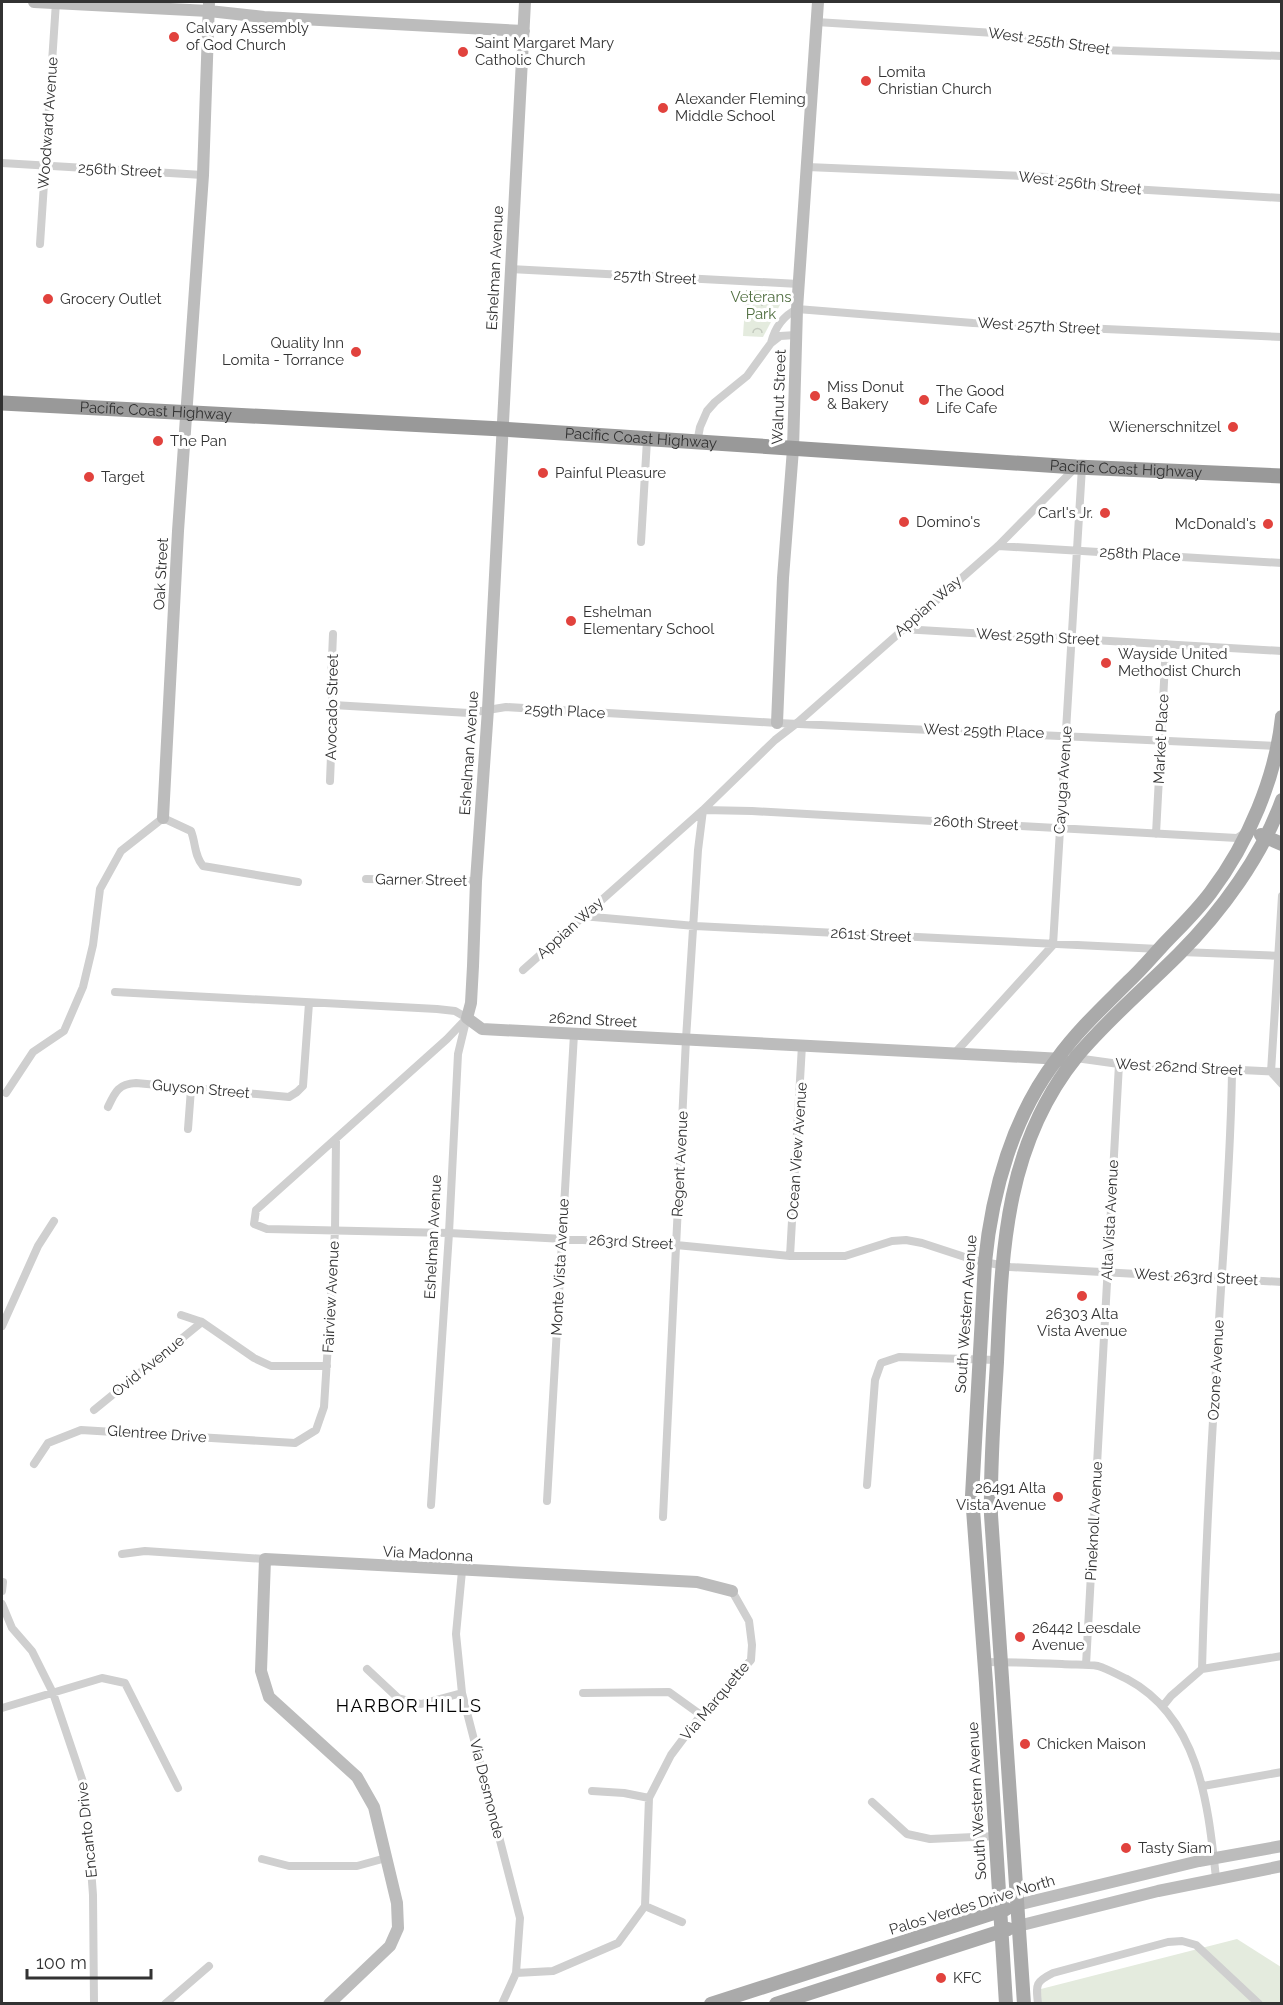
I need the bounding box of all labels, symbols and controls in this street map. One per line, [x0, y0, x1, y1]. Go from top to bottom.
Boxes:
place label: Calvary Assembly of God Church [186, 19, 309, 54]
street label: West 255th Street [987, 24, 1111, 58]
marker: Calvary Assembly of God Church [167, 30, 181, 44]
place label: Saint Margaret Mary Catholic Church [475, 34, 614, 69]
marker: Saint Margaret Mary Catholic Church [456, 45, 470, 59]
street label: Woodward Avenue [34, 56, 62, 190]
place label: Lomita Christian Church [878, 63, 992, 98]
marker: Lomita Christian Church [859, 74, 873, 88]
place label: Alexander Fleming Middle School [675, 90, 806, 125]
marker: Alexander Fleming Middle School [656, 101, 670, 115]
street label: 256th Street [77, 159, 163, 181]
street label: West 256th Street [1017, 168, 1143, 198]
street label: Eshelman Avenue [483, 205, 507, 331]
street label: 257th Street [613, 266, 697, 288]
park label: Veterans Park [730, 288, 792, 323]
place label: Grocery Outlet [60, 290, 162, 308]
marker: Grocery Outlet [41, 292, 55, 306]
street label: West 257th Street [977, 314, 1101, 338]
place label: Quality Inn Lomita - Torrance [222, 334, 344, 369]
marker: Quality Inn Lomita - Torrance [349, 345, 363, 359]
street label: Walnut Street [768, 349, 790, 445]
place label: Miss Donut & Bakery [827, 378, 904, 413]
place label: The Good Life Cafe [936, 382, 1004, 417]
marker: Miss Donut & Bakery [808, 389, 822, 403]
marker: The Good Life Cafe [917, 393, 931, 407]
street label: Pacific Coast Highway [79, 398, 232, 424]
place label: Wienerschnitzel [1109, 418, 1222, 436]
marker: Wienerschnitzel [1226, 420, 1240, 434]
street label: Pacific Coast Highway [564, 424, 718, 452]
place label: The Pan [170, 432, 227, 450]
marker: The Pan [151, 434, 165, 448]
street label: Pacific Coast Highway [1049, 456, 1203, 482]
place label: Painful Pleasure [555, 464, 666, 482]
marker: Painful Pleasure [536, 466, 550, 480]
place label: Target [101, 468, 145, 486]
marker: Target [82, 470, 96, 484]
place label: Carl's Jr. [1038, 504, 1093, 522]
marker: Carl's Jr. [1098, 506, 1112, 520]
place label: Domino's [916, 513, 980, 531]
marker: Domino's [897, 515, 911, 529]
place label: McDonald's [1175, 515, 1256, 533]
marker: McDonald's [1261, 517, 1275, 531]
street label: Oak Street [150, 537, 172, 611]
street label: 258th Place [1099, 543, 1181, 565]
street label: Appian Way [891, 572, 965, 640]
place label: Eshelman Elementary School [583, 603, 715, 638]
marker: Eshelman Elementary School [564, 614, 578, 628]
street label: West 259th Street [976, 625, 1100, 649]
place label: Wayside United Methodist Church [1118, 645, 1241, 680]
street label: Avocado Street [322, 654, 342, 760]
marker: Wayside United Methodist Church [1099, 656, 1113, 670]
street label: Eshelman Avenue [456, 690, 482, 816]
street label: Market Place [1150, 693, 1172, 785]
street label: 259th Place [524, 700, 606, 722]
street label: West 259th Place [923, 720, 1045, 742]
street label: Cayuga Avenue [1050, 725, 1076, 835]
street label: 260th Street [933, 812, 1019, 834]
street label: Garner Street [375, 870, 467, 890]
street label: Appian Way [533, 894, 607, 962]
street label: 261st Street [830, 924, 912, 946]
street label: 262nd Street [549, 1009, 637, 1031]
street label: West 262nd Street [1115, 1055, 1243, 1079]
street label: Guyson Street [151, 1076, 251, 1102]
street label: Ocean View Avenue [783, 1081, 811, 1221]
street label: Regent Avenue [668, 1110, 692, 1217]
street label: Alta Vista Avenue [1098, 1159, 1122, 1281]
street label: Eshelman Avenue [421, 1174, 445, 1300]
street label: Monte Vista Avenue [547, 1198, 573, 1336]
street label: 263rd Street [588, 1231, 674, 1253]
street label: South Western Avenue [951, 1234, 981, 1394]
street label: Fairview Avenue [319, 1240, 343, 1353]
street label: West 263rd Street [1133, 1265, 1259, 1289]
marker: 26303 Alta Vista Avenue [1075, 1289, 1089, 1303]
place label: 26303 Alta Vista Avenue [1037, 1305, 1127, 1340]
street label: Ozone Avenue [1204, 1319, 1228, 1421]
street label: Ovid Avenue [108, 1331, 188, 1401]
street label: Glentree Drive [107, 1422, 207, 1446]
street label: Pineknoll Avenue [1082, 1461, 1106, 1581]
place label: 26491 Alta Vista Avenue [956, 1479, 1046, 1514]
marker: 26491 Alta Vista Avenue [1051, 1490, 1065, 1504]
street label: Via Madonna [382, 1543, 474, 1565]
place label: 26442 Leesdale Avenue [1032, 1619, 1141, 1654]
marker: 26442 Leesdale Avenue [1013, 1630, 1027, 1644]
street label: Via Marquette [677, 1658, 753, 1744]
district label: HARBOR HILLS [336, 1695, 482, 1716]
street label: South Western Avenue [964, 1721, 990, 1881]
place label: Chicken Maison [1037, 1735, 1146, 1753]
street label: Via Desmonde [466, 1737, 508, 1841]
marker: Chicken Maison [1018, 1737, 1032, 1751]
street label: Encanto Drive [73, 1781, 101, 1879]
place label: Tasty Siam [1138, 1839, 1212, 1857]
marker: Tasty Siam [1119, 1841, 1133, 1855]
street label: Palos Verdes Drive North [887, 1871, 1057, 1939]
scale bar [27, 1942, 152, 1980]
text: 100 m [36, 1952, 87, 1973]
place label: KFC [953, 1969, 982, 1987]
marker: KFC [934, 1971, 948, 1985]

